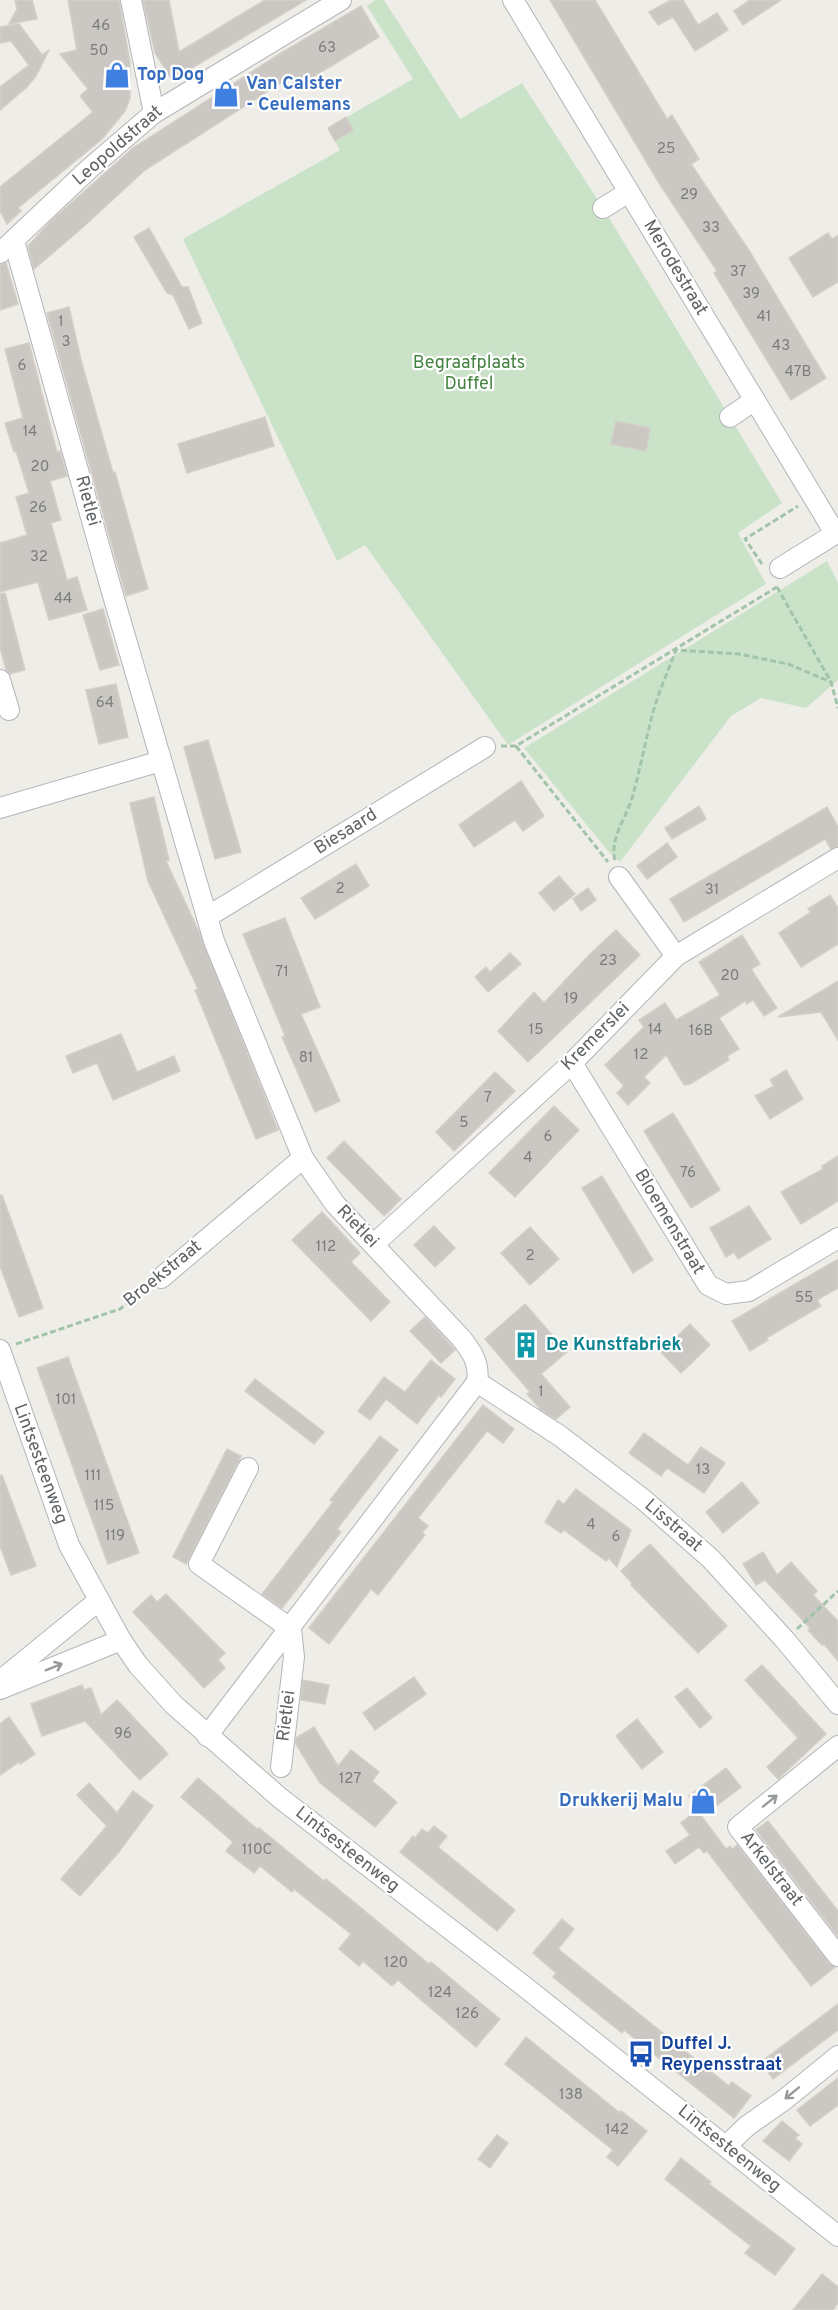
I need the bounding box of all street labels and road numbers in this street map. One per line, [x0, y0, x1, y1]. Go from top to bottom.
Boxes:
street label: Leopoldstraat [68, 101, 168, 191]
street label: Merodestraat [637, 216, 713, 320]
street label: Rietlei [69, 473, 105, 529]
street label: Biesaard [310, 804, 382, 860]
street label: Kremerslei [557, 998, 635, 1076]
street label: Bloemenstraat [629, 1165, 709, 1279]
street label: Rietlei [331, 1200, 383, 1254]
street label: Broekstraat [119, 1235, 207, 1313]
street label: Lintsesteenweg [8, 1401, 72, 1527]
street label: Lisstraat [639, 1494, 707, 1558]
street label: Rietlei [272, 1689, 302, 1743]
street label: Lintsesteenweg [290, 1802, 404, 1898]
street label: Arkelstraat [735, 1827, 807, 1911]
street label: Lintsesteenweg [673, 2100, 785, 2198]

